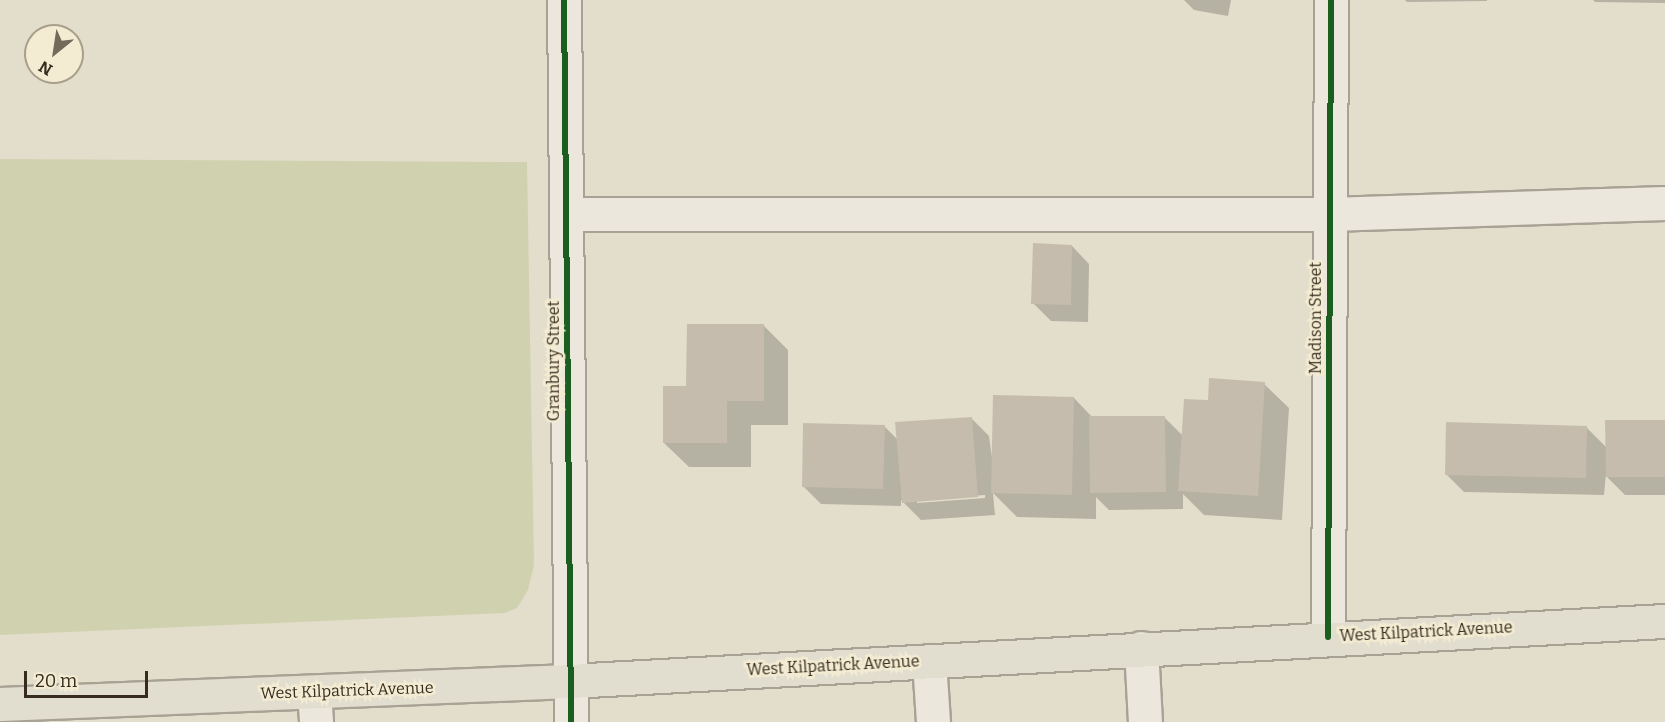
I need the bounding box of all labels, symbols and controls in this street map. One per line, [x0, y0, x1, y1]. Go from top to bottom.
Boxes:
north arrow [24, 24, 84, 84]
text: N [36, 57, 56, 80]
street label: Madison Street [1306, 262, 1326, 374]
street label: Granbury Street [544, 301, 564, 421]
street label: West Kilpatrick Avenue [1339, 618, 1513, 646]
street label: West Kilpatrick Avenue [746, 652, 920, 680]
scale bar [27, 659, 152, 697]
text: 20 m [35, 670, 77, 692]
street label: West Kilpatrick Avenue [260, 678, 434, 704]

